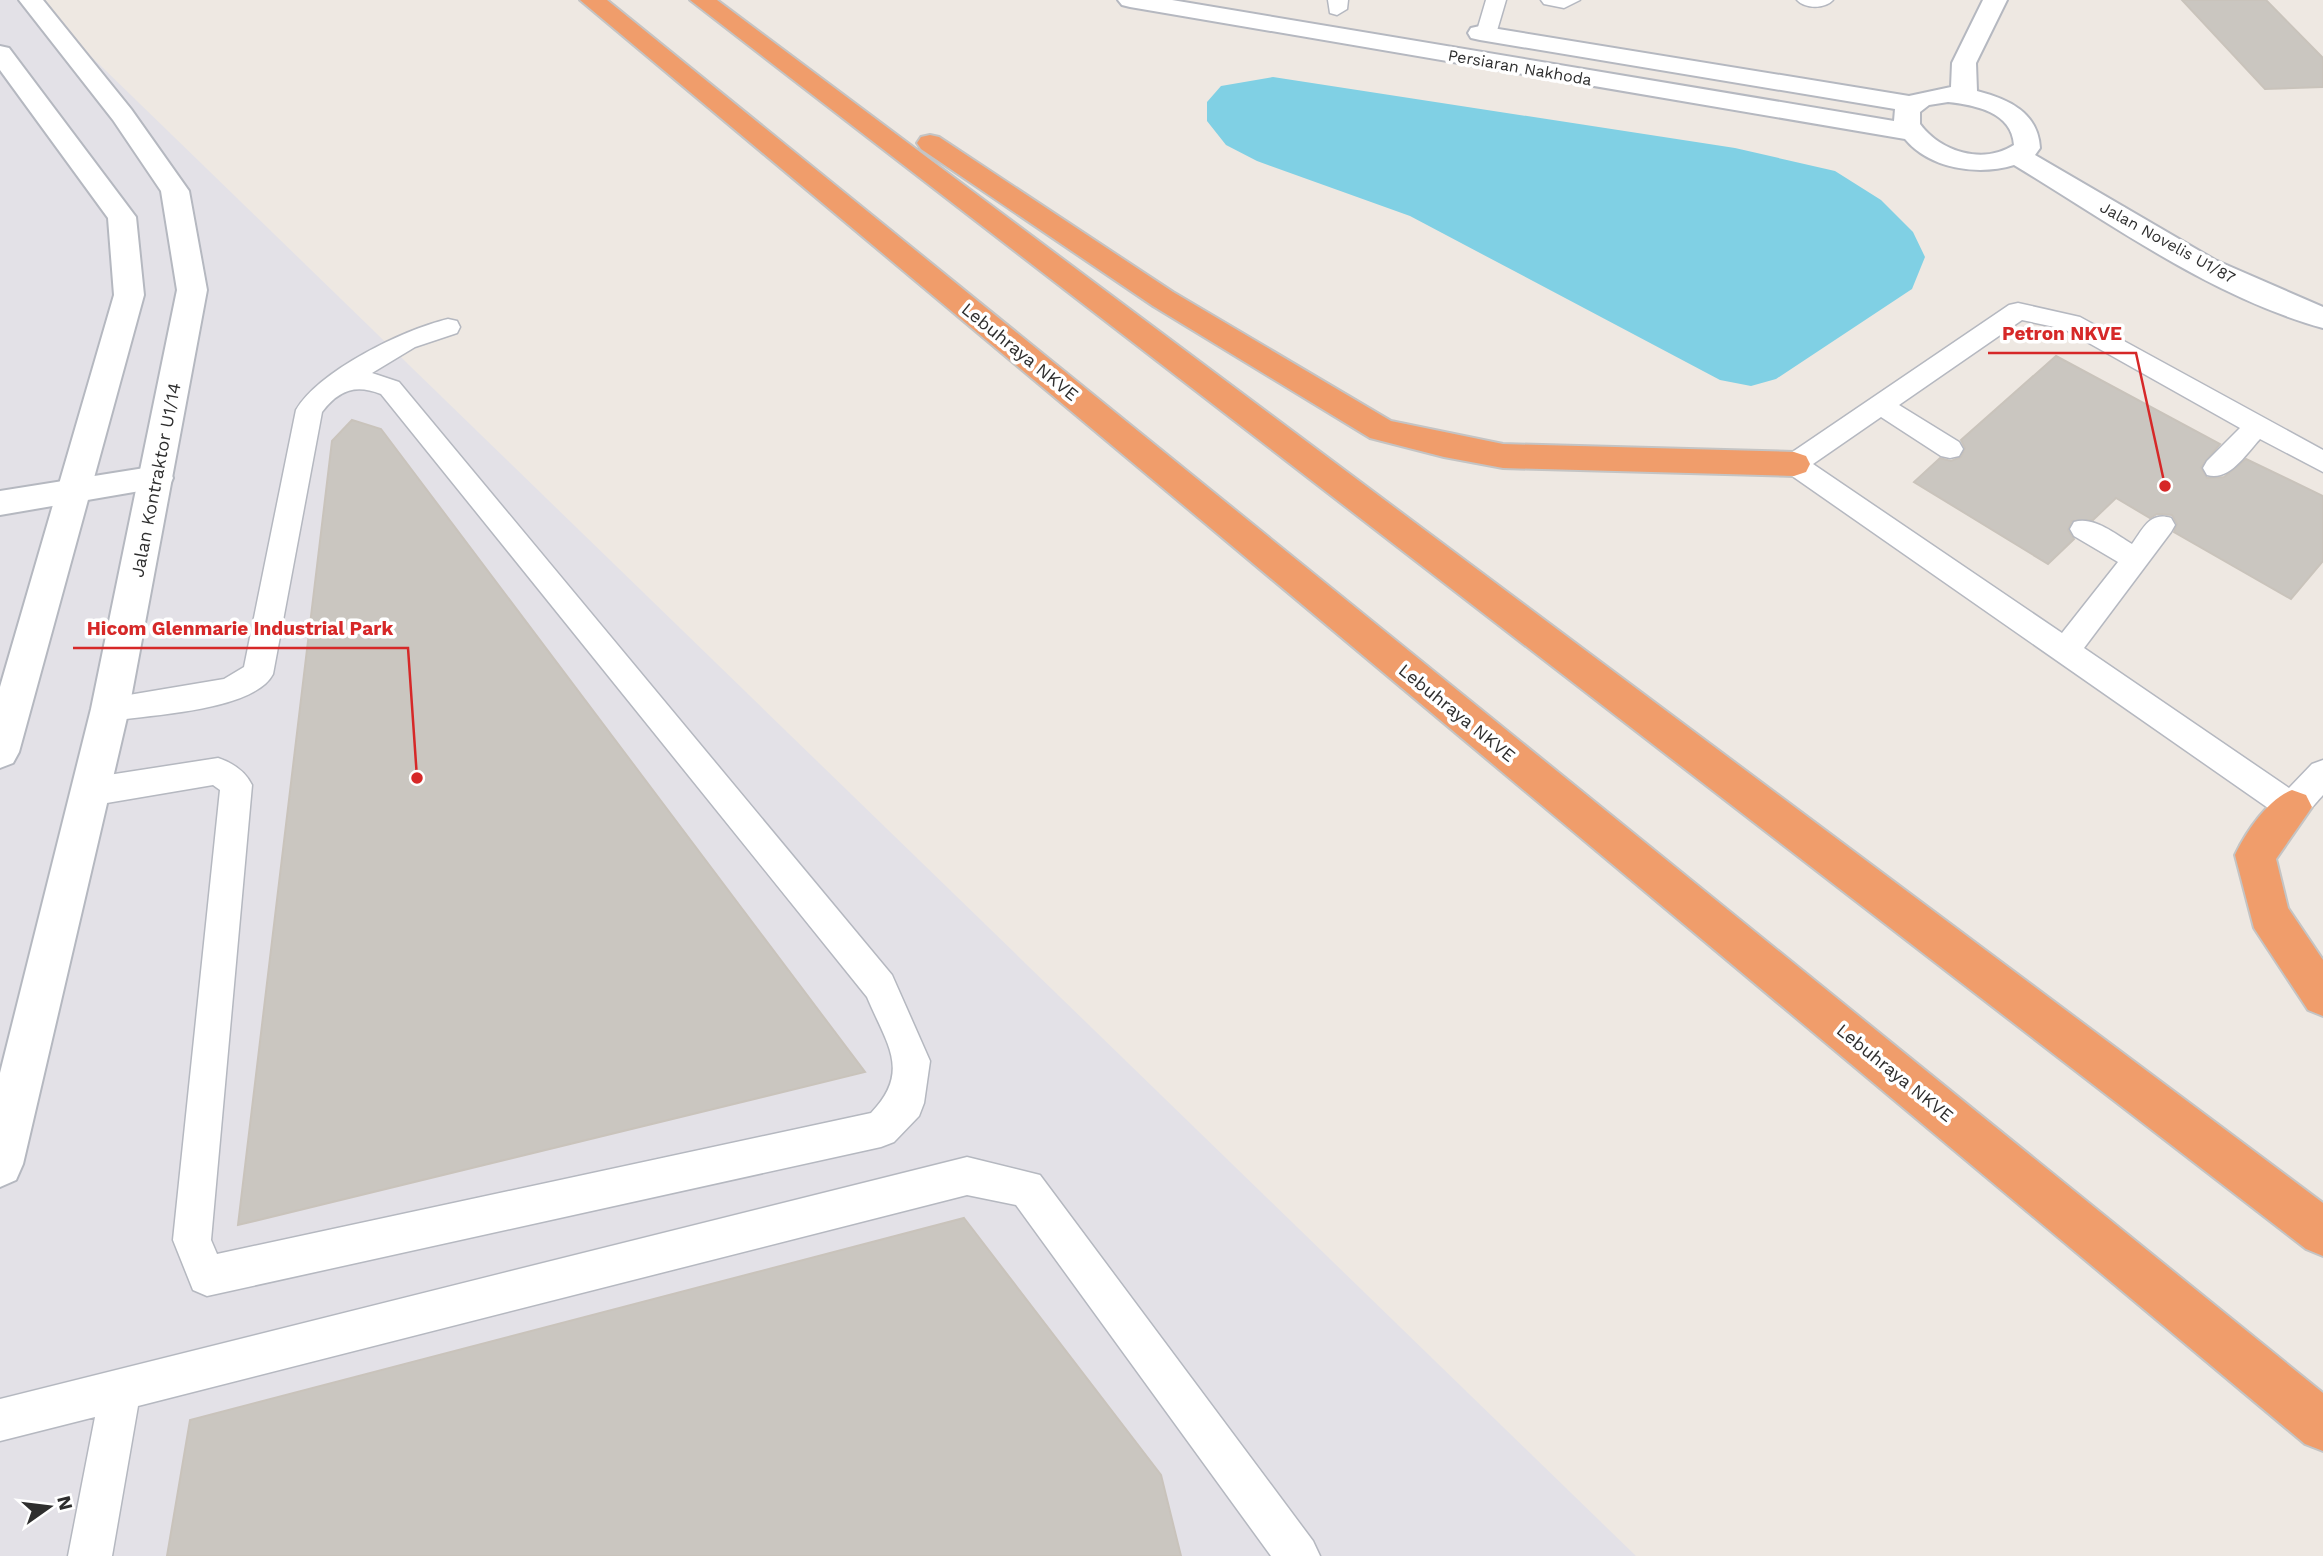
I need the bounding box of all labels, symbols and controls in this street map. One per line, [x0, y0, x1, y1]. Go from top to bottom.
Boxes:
street label: Persiaran Nakhoda [1446, 45, 1593, 90]
street label: Jalan Novelis U1/87 [2097, 197, 2239, 287]
street label: Lebuhraya NKVE [958, 298, 1083, 405]
callout: Petron NKVE [1988, 313, 2136, 353]
text: Petron NKVE [2002, 322, 2122, 345]
street label: Jalan Kontraktor U1/14 [126, 381, 185, 579]
callout: Hicom Glenmarie Industrial Park [73, 608, 408, 648]
text: Hicom Glenmarie Industrial Park [87, 617, 393, 640]
street label: Lebuhraya NKVE [1395, 659, 1520, 766]
street label: Lebuhraya NKVE [1833, 1019, 1958, 1126]
north arrow [14, 1472, 84, 1542]
text: N [52, 1493, 78, 1513]

